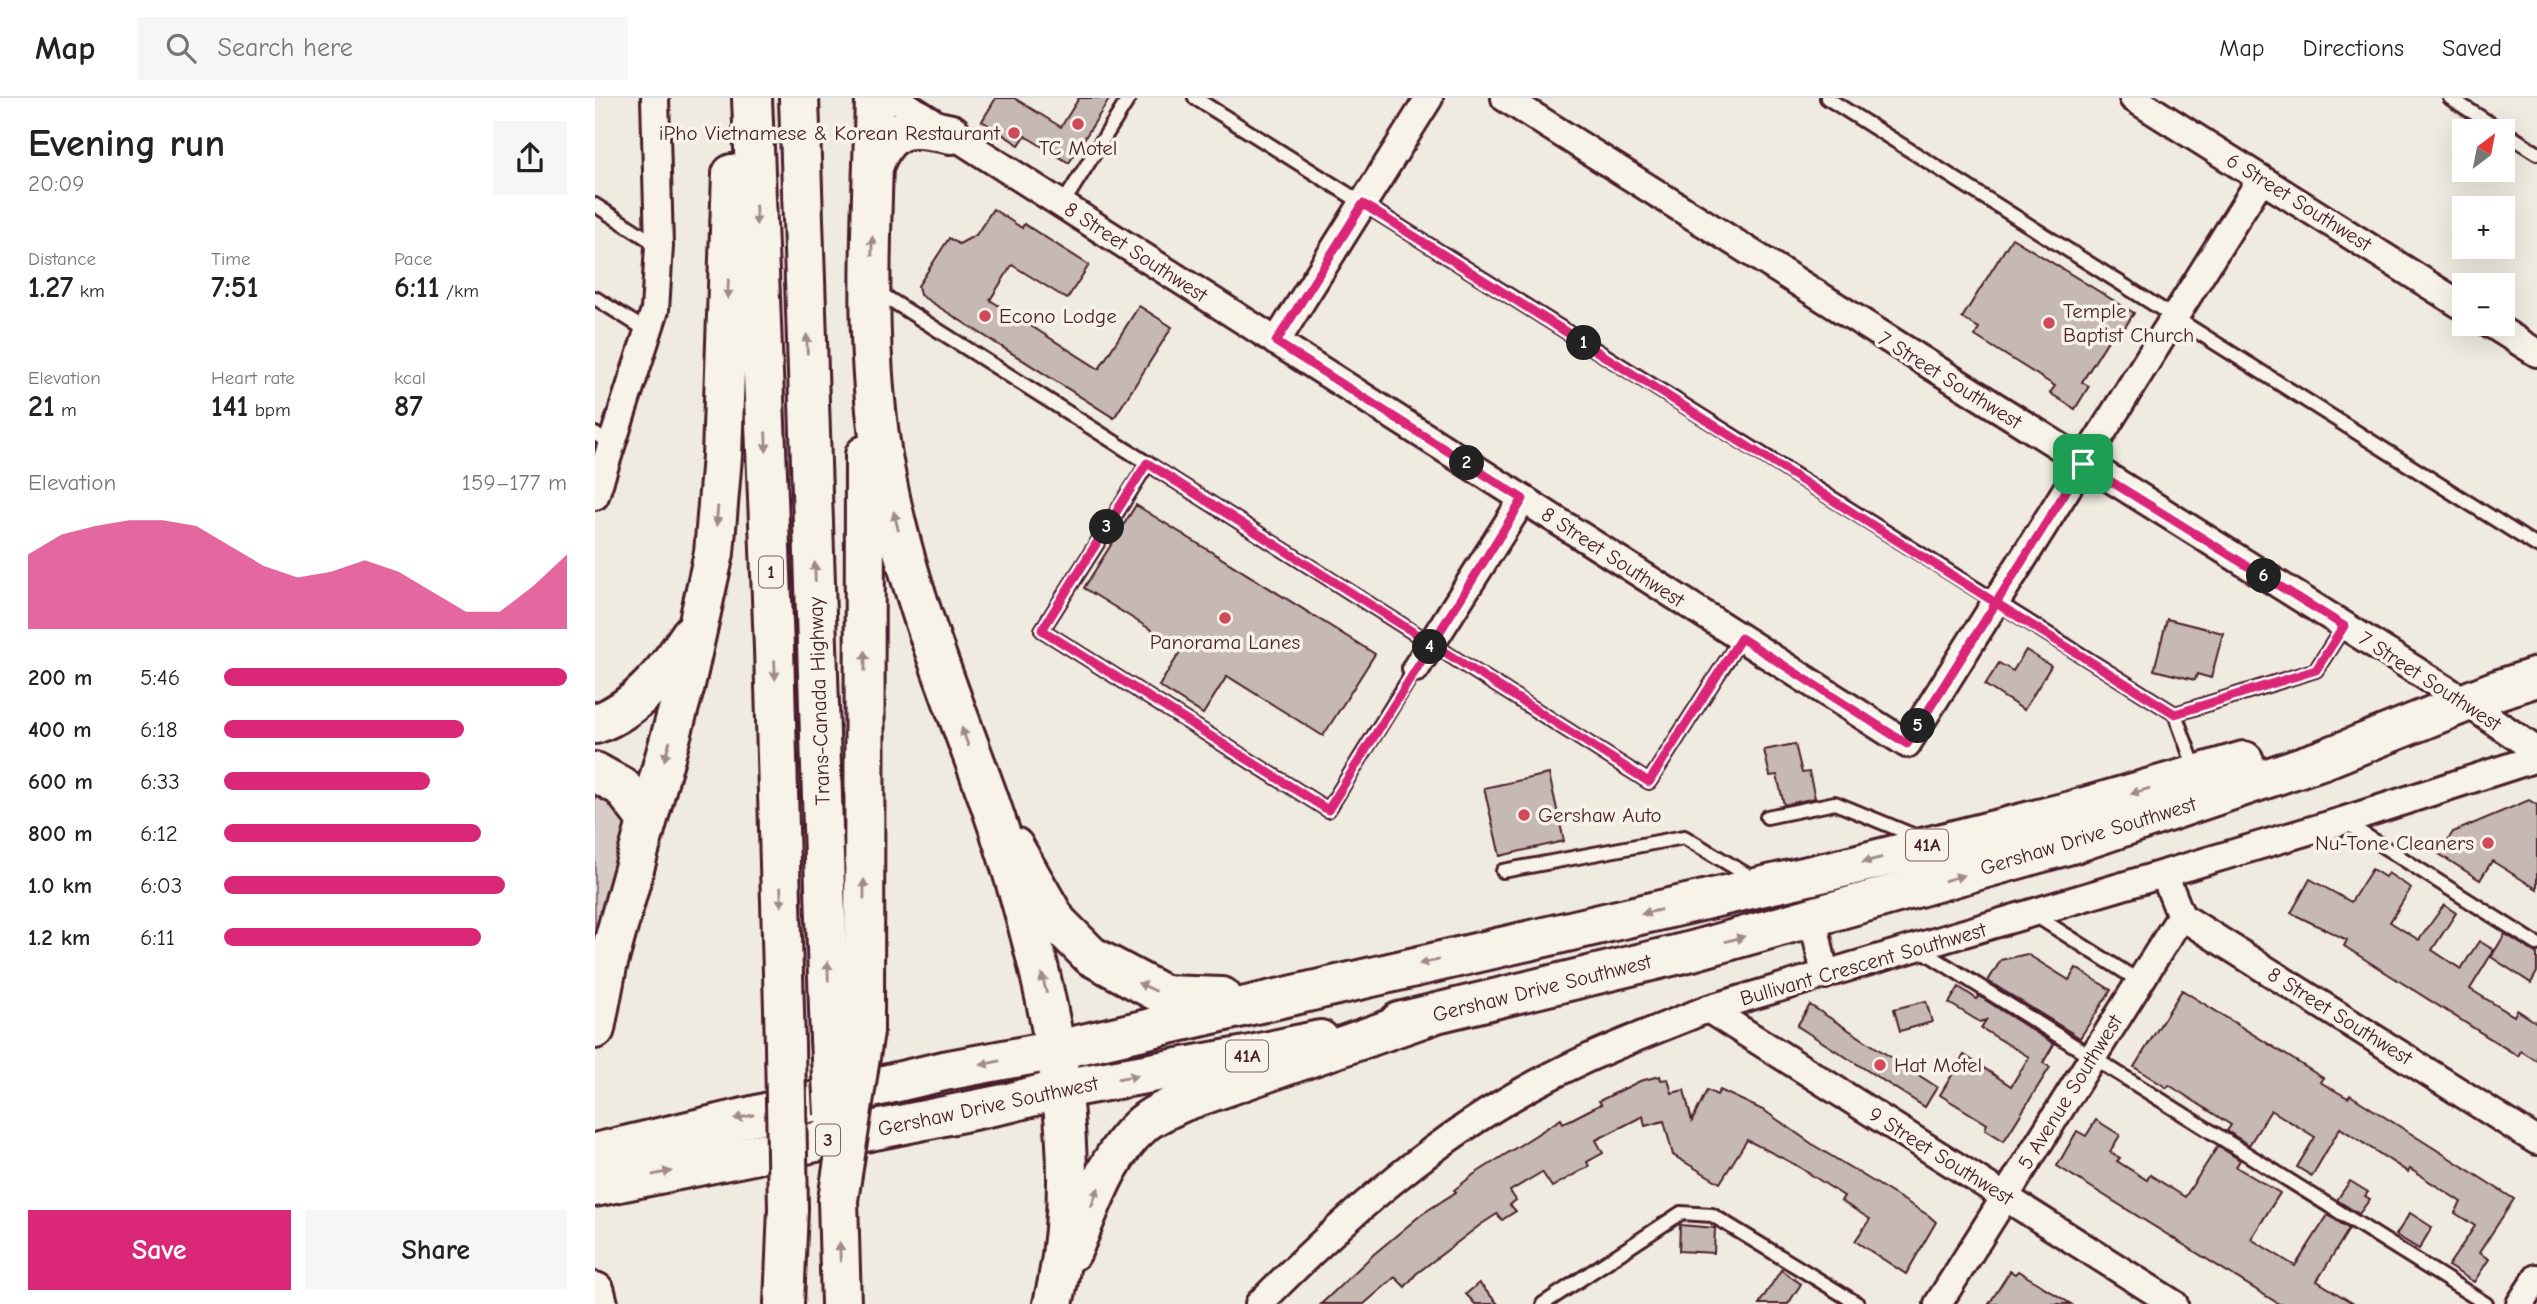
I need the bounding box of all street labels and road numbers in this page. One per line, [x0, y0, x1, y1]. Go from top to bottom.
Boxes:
street label: 6 Street Southwest [2222, 148, 2377, 257]
street label: 8 Street Southwest [1060, 197, 1213, 308]
street label: 7 Street Southwest [1874, 326, 2027, 434]
street label: 8 Street Southwest [1537, 502, 1690, 613]
road number: 1 [759, 556, 783, 587]
street label: Trans-Canada Highway [803, 596, 835, 806]
street label: 7 Street Southwest [2354, 626, 2506, 736]
street label: Gershaw Drive Southwest [1977, 791, 2200, 880]
road number: 41A [1906, 830, 1948, 860]
street label: Bullivant Crescent Southwest [1737, 917, 1990, 1011]
street label: Gershaw Drive Southwest [1430, 949, 1655, 1027]
street label: 8 Street Southwest [2263, 962, 2417, 1071]
street label: 5 Avenue Southwest [2013, 1010, 2128, 1174]
road number: 41A [1226, 1040, 1268, 1072]
street label: Gershaw Drive Southwest [876, 1071, 1101, 1141]
street label: 9 Street Southwest [1864, 1102, 2019, 1211]
road number: 3 [816, 1124, 840, 1156]

